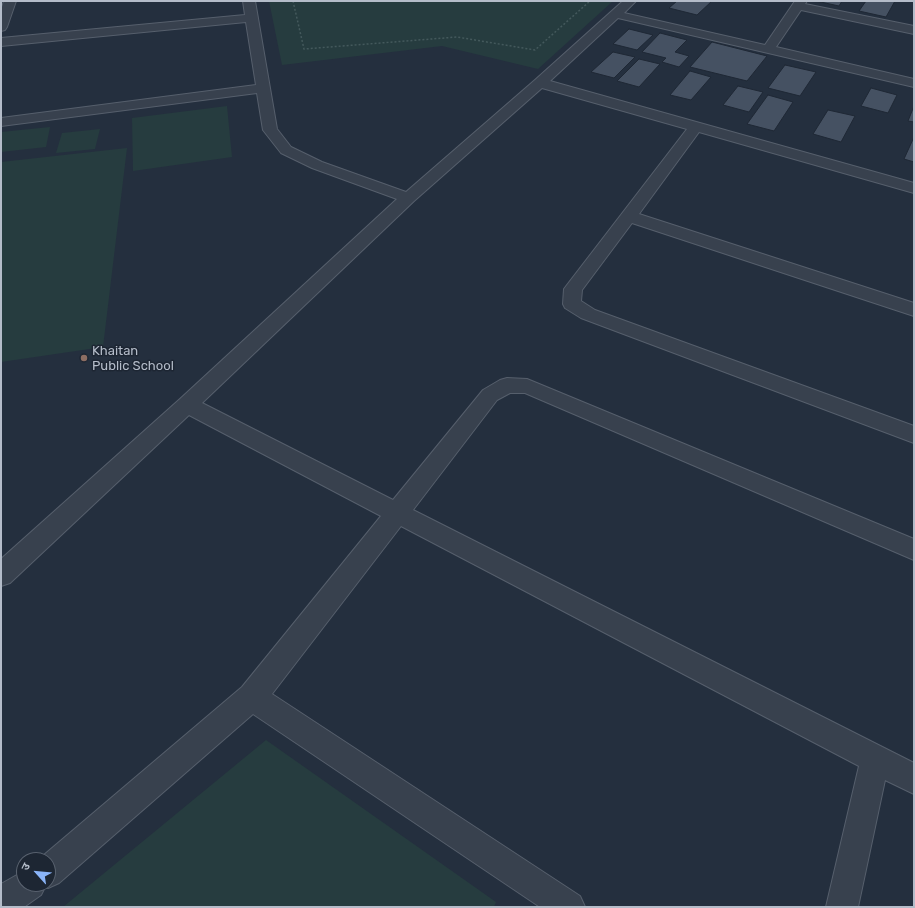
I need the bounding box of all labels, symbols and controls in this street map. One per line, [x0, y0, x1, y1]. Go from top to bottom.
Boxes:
place label: Khaitan Public School [92, 343, 174, 374]
marker: Khaitan Public School [79, 353, 89, 363]
north arrow [16, 852, 56, 892]
text: उ [19, 861, 33, 873]

